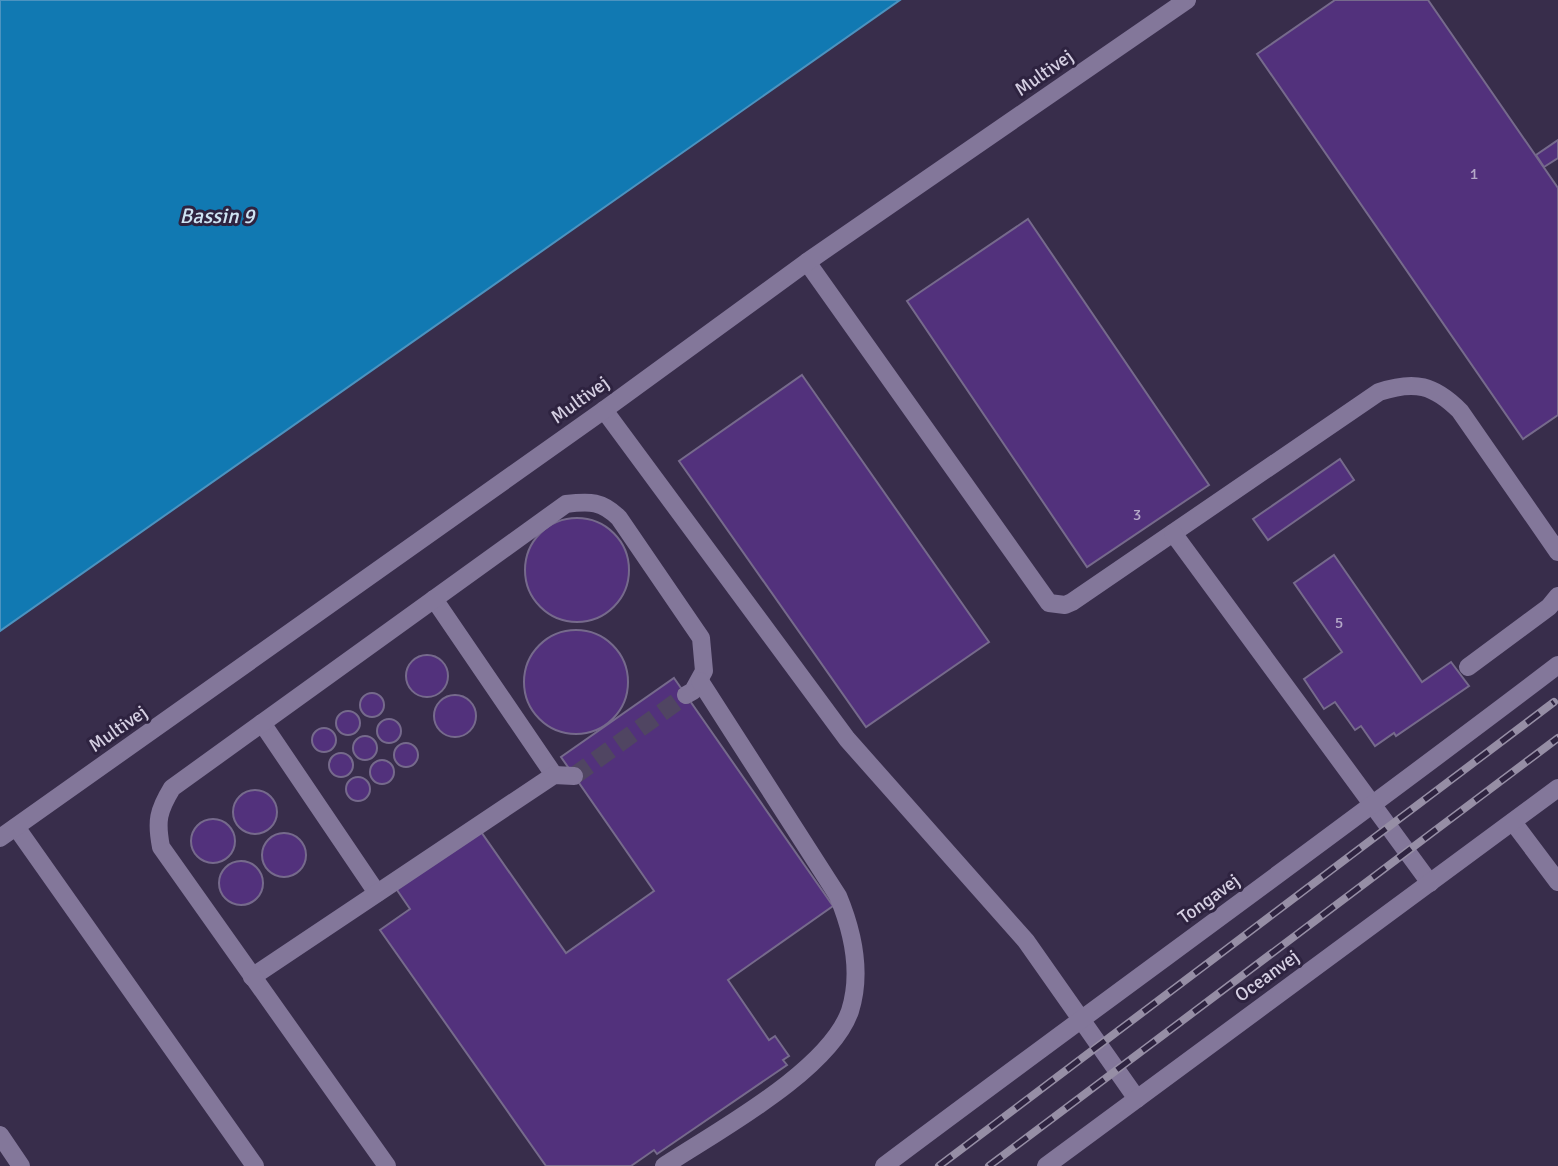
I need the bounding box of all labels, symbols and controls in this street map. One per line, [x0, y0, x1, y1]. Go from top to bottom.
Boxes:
street label: Multivej [1010, 44, 1078, 102]
house number: 1 [1470, 164, 1478, 184]
water label: Bassin 9 [180, 203, 256, 229]
street label: Multivej [546, 371, 614, 429]
house number: 3 [1133, 505, 1141, 525]
house number: 5 [1335, 613, 1343, 633]
street label: Multivej [84, 700, 152, 758]
street label: Tongavej [1173, 869, 1245, 929]
street label: Oceanvej [1230, 945, 1304, 1007]

